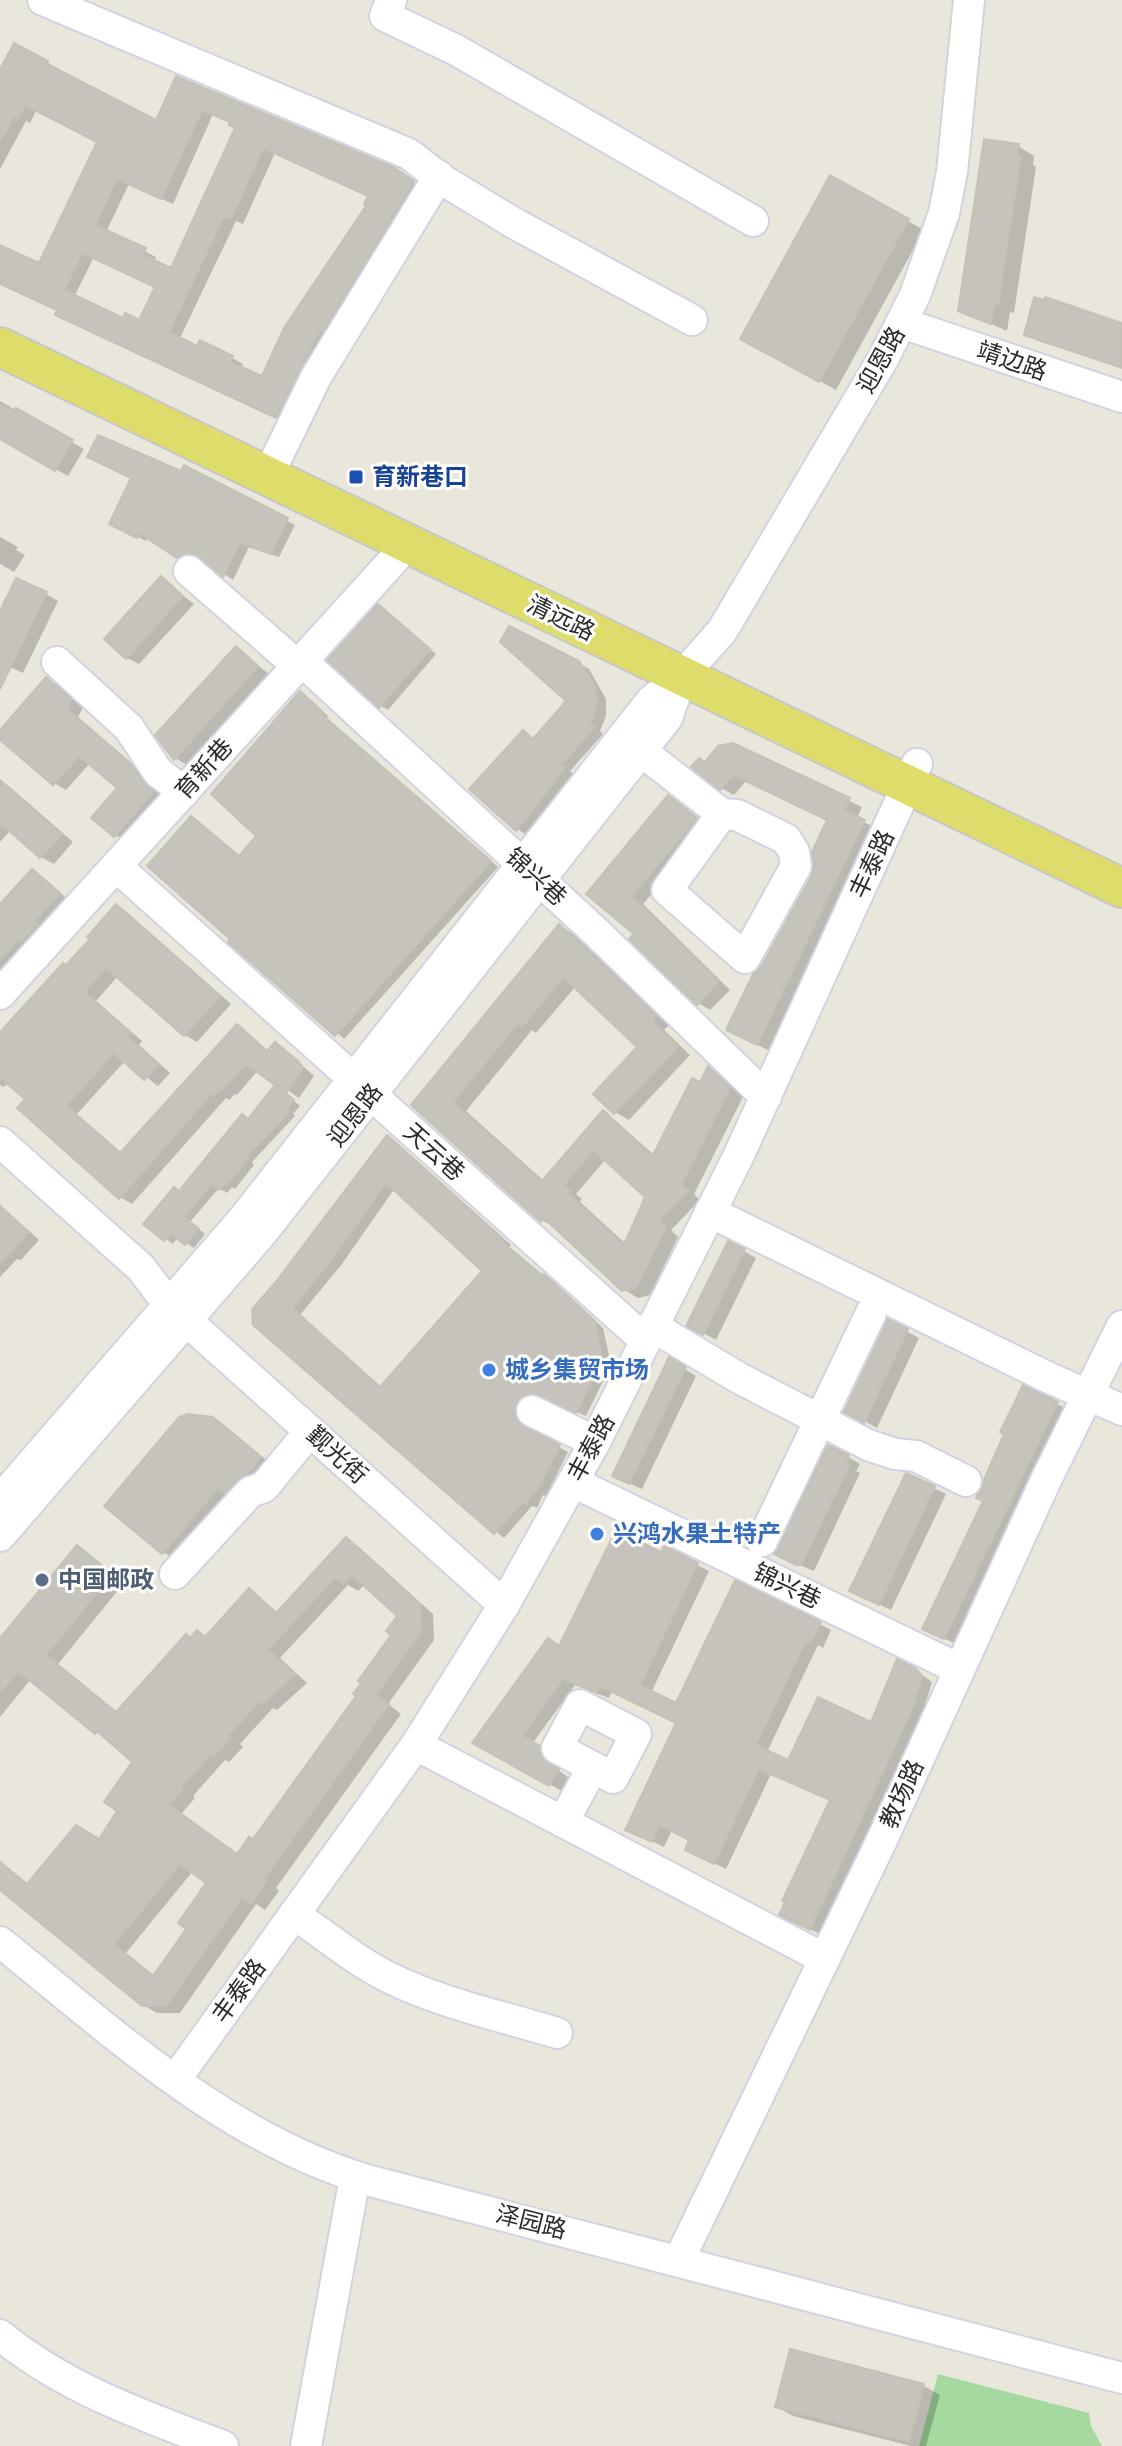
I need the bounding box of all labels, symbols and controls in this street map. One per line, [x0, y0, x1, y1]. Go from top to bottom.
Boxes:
street label: 迎恩路 [848, 320, 912, 399]
street label: 靖边路 [973, 332, 1052, 387]
place label: 育新巷口 [372, 459, 468, 492]
marker: 育新巷口 [347, 468, 365, 486]
street label: 清远路 [522, 586, 601, 647]
street label: 育新巷 [167, 730, 239, 806]
street label: 丰泰路 [840, 824, 901, 903]
street label: 锦兴巷 [499, 840, 575, 912]
street label: 迎恩路 [319, 1076, 389, 1153]
street label: 天云巷 [397, 1115, 473, 1187]
place label: 城乡集贸市场 [505, 1352, 649, 1385]
marker: 城乡集贸市场 [480, 1361, 498, 1379]
street label: 丰泰路 [558, 1408, 621, 1487]
street label: 觐光街 [300, 1418, 376, 1490]
place label: 兴鸿水果土特产 [613, 1516, 781, 1549]
marker: 兴鸿水果土特产 [588, 1525, 606, 1543]
street label: 锦兴巷 [748, 1554, 827, 1615]
place label: 中国邮政 [58, 1562, 154, 1595]
marker: 中国邮政 [33, 1571, 51, 1589]
street label: 教场路 [871, 1754, 930, 1833]
street label: 丰泰路 [203, 1951, 272, 2029]
street label: 泽园路 [492, 2196, 570, 2245]

